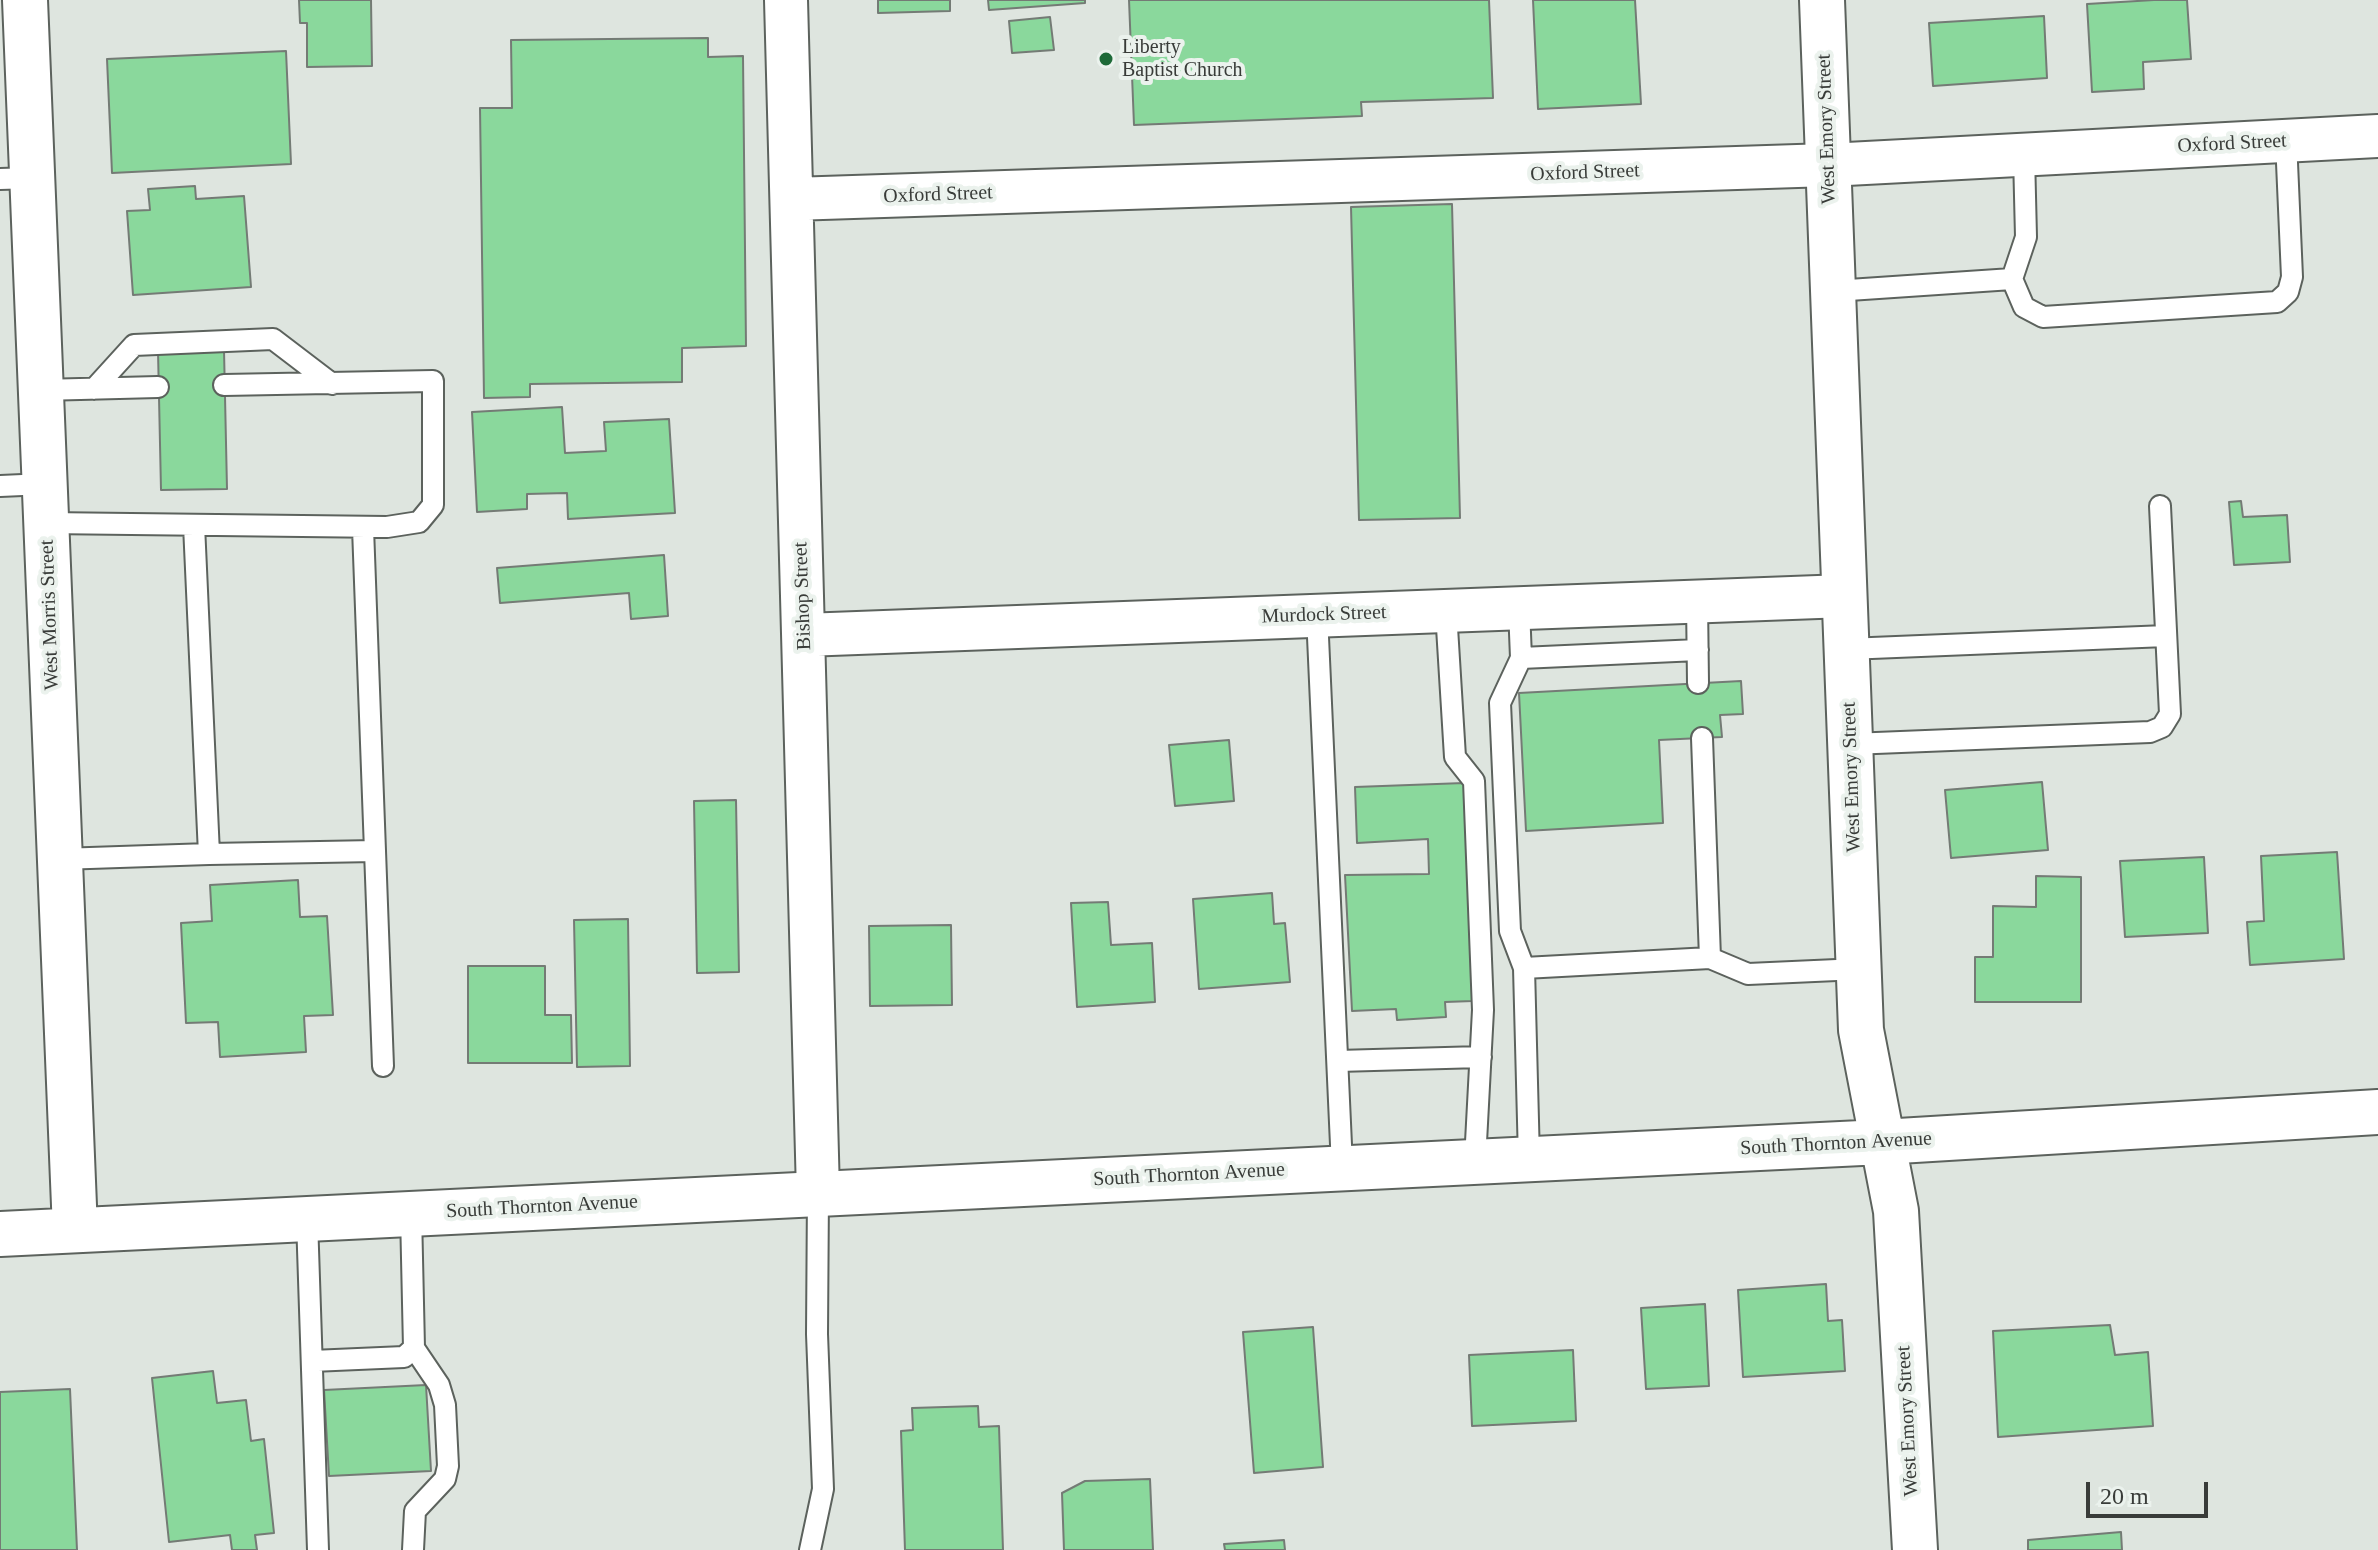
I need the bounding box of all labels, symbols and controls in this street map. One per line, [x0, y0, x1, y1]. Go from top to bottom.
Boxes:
place label: Liberty Baptist Church [1122, 36, 1243, 83]
marker: Liberty Baptist Church [1097, 50, 1115, 68]
street label: West Emory Street [1812, 53, 1842, 205]
street label: Oxford Street [2177, 129, 2287, 159]
street label: Oxford Street [1530, 159, 1640, 187]
street label: Oxford Street [883, 181, 993, 209]
street label: West Morris Street [35, 539, 65, 691]
street label: Bishop Street [789, 541, 817, 651]
street label: Murdock Street [1261, 601, 1387, 629]
street label: West Emory Street [1837, 701, 1867, 853]
street label: South Thornton Avenue [1740, 1127, 1932, 1161]
street label: South Thornton Avenue [1093, 1158, 1285, 1192]
street label: South Thornton Avenue [446, 1190, 638, 1224]
street label: West Emory Street [1892, 1345, 1924, 1497]
scale bar [2090, 1466, 2212, 1516]
text: 20 m [2100, 1483, 2149, 1509]

